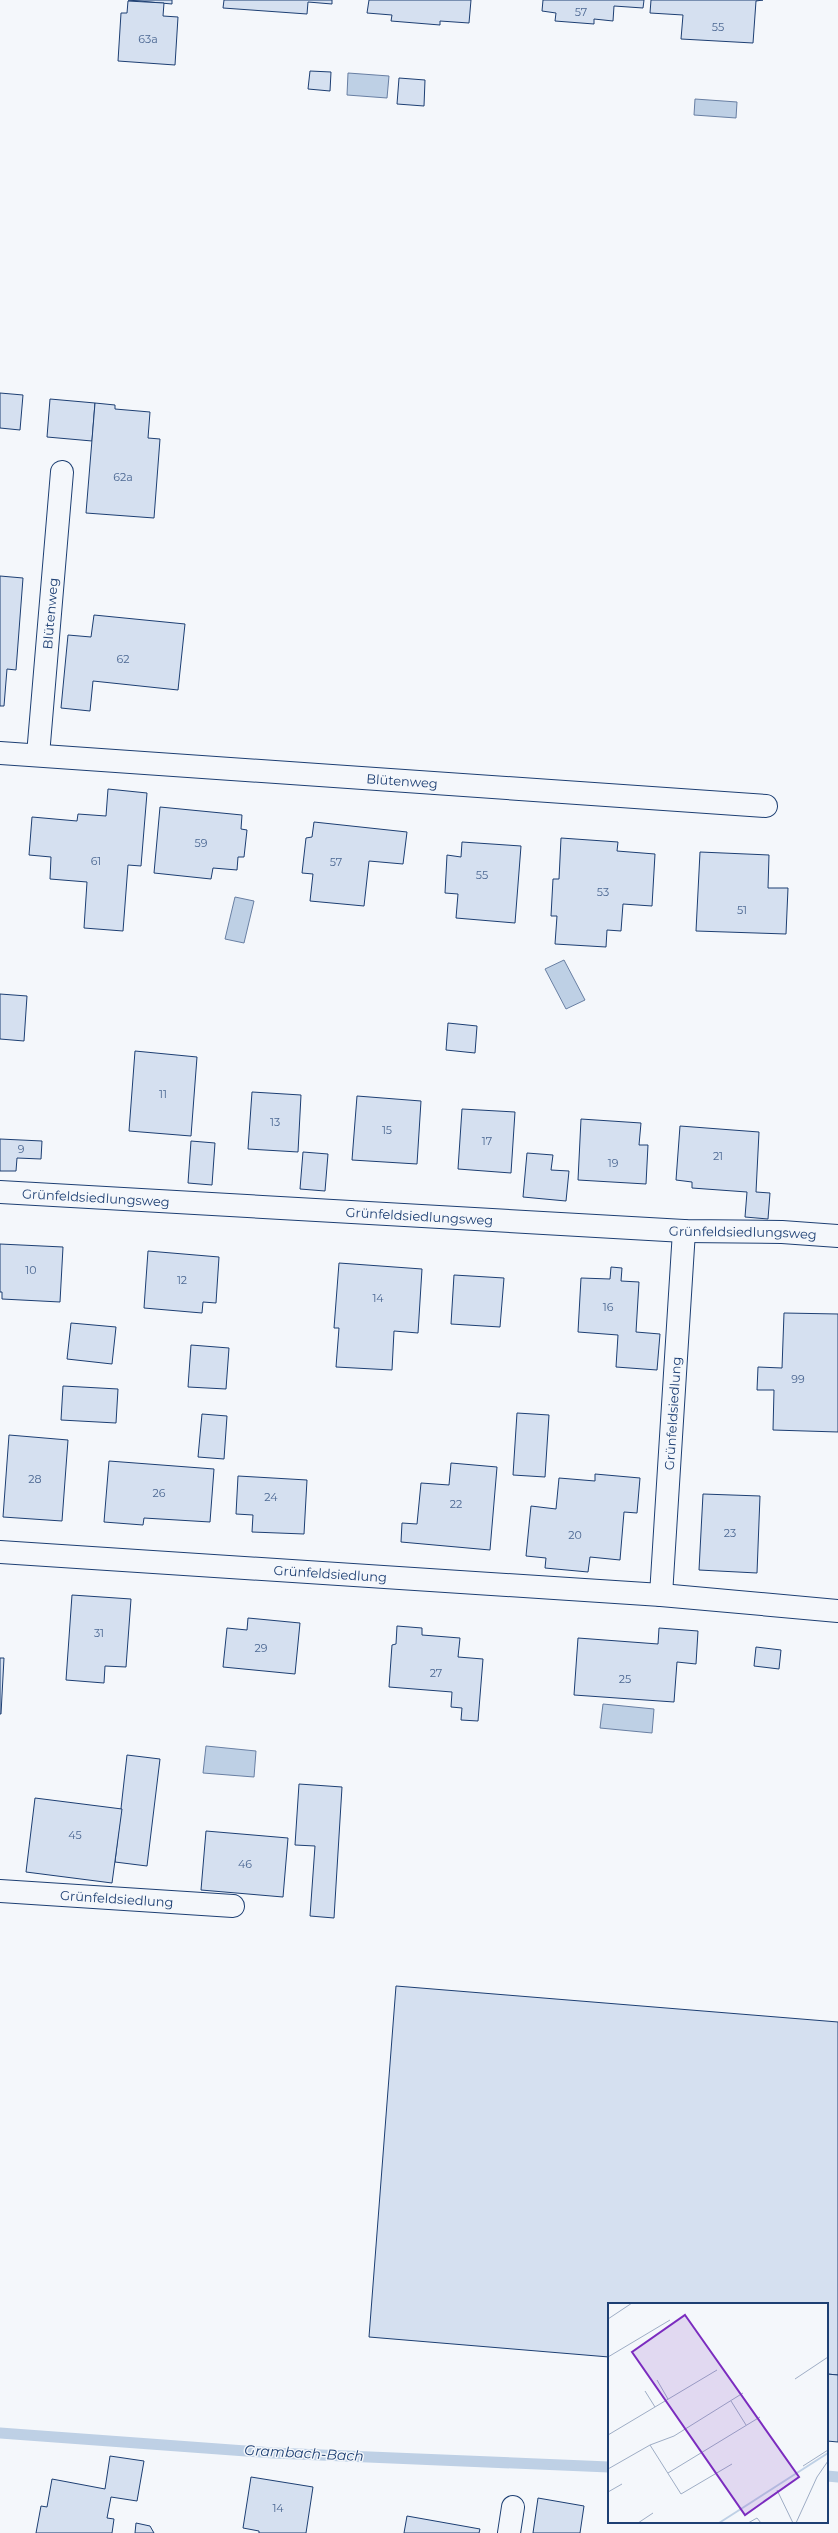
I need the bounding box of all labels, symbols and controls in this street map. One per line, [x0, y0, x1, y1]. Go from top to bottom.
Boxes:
house number: 57 [575, 5, 587, 19]
house number: 55 [712, 20, 724, 34]
house number: 63a [138, 32, 158, 46]
house number: 62a [113, 470, 133, 484]
street label: Blütenweg [39, 577, 61, 650]
house number: 62 [117, 652, 129, 666]
street label: Blütenweg [366, 770, 438, 791]
house number: 59 [195, 836, 208, 850]
house number: 61 [91, 854, 101, 868]
house number: 57 [330, 855, 342, 869]
house number: 55 [476, 868, 488, 882]
house number: 53 [597, 885, 609, 899]
house number: 51 [737, 903, 747, 917]
house number: 11 [159, 1087, 167, 1101]
house number: 13 [270, 1115, 280, 1129]
house number: 15 [382, 1123, 392, 1137]
house number: 17 [482, 1134, 492, 1148]
house number: 9 [18, 1142, 25, 1156]
house number: 21 [713, 1149, 723, 1163]
house number: 19 [608, 1156, 619, 1170]
street label: Grünfeldsiedlungsweg [21, 1185, 170, 1210]
street label: Grünfeldsiedlungsweg [345, 1204, 494, 1228]
street label: Grünfeldsiedlungsweg [668, 1222, 817, 1242]
house number: 10 [25, 1263, 37, 1277]
house number: 12 [177, 1273, 187, 1287]
house number: 14 [372, 1291, 384, 1305]
house number: 16 [603, 1300, 614, 1314]
street label: Grünfeldsiedlung [661, 1356, 684, 1471]
house number: 99 [791, 1372, 805, 1386]
house number: 28 [28, 1472, 42, 1486]
house number: 26 [153, 1486, 166, 1500]
house number: 24 [264, 1490, 278, 1504]
house number: 22 [450, 1497, 462, 1511]
house number: 23 [724, 1526, 736, 1540]
house number: 20 [568, 1528, 582, 1542]
street label: Grünfeldsiedlung [273, 1562, 388, 1585]
house number: 31 [94, 1626, 104, 1640]
house number: 29 [255, 1641, 268, 1655]
house number: 27 [430, 1666, 442, 1680]
house number: 25 [619, 1672, 631, 1686]
house number: 45 [68, 1828, 82, 1842]
house number: 46 [238, 1857, 252, 1871]
street label: Grünfeldsiedlung [59, 1887, 174, 1910]
inset map [608, 2303, 828, 2523]
water label: Grambach-Bach [244, 2441, 364, 2465]
house number: 14 [272, 2501, 284, 2515]

